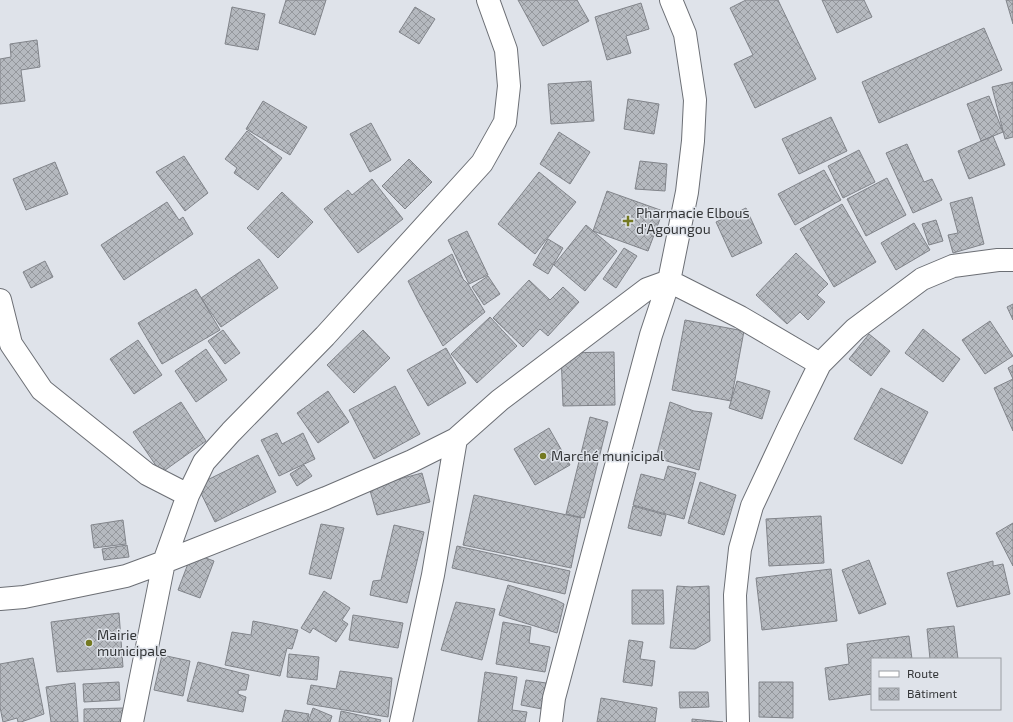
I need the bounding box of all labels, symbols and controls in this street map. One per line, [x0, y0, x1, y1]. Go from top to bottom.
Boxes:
place label: Pharmacie Elbous d'Agoungou [636, 204, 750, 237]
marker: Pharmacie Elbous d'Agoungou [623, 216, 633, 226]
place label: Marché municipal [551, 447, 665, 464]
marker: Marché municipal [538, 451, 548, 461]
place label: Mairie municipale [97, 626, 167, 659]
marker: Mairie municipale [84, 638, 94, 648]
legend [871, 658, 1001, 710]
text: Route [907, 666, 939, 680]
text: Bâtiment [907, 686, 958, 700]

